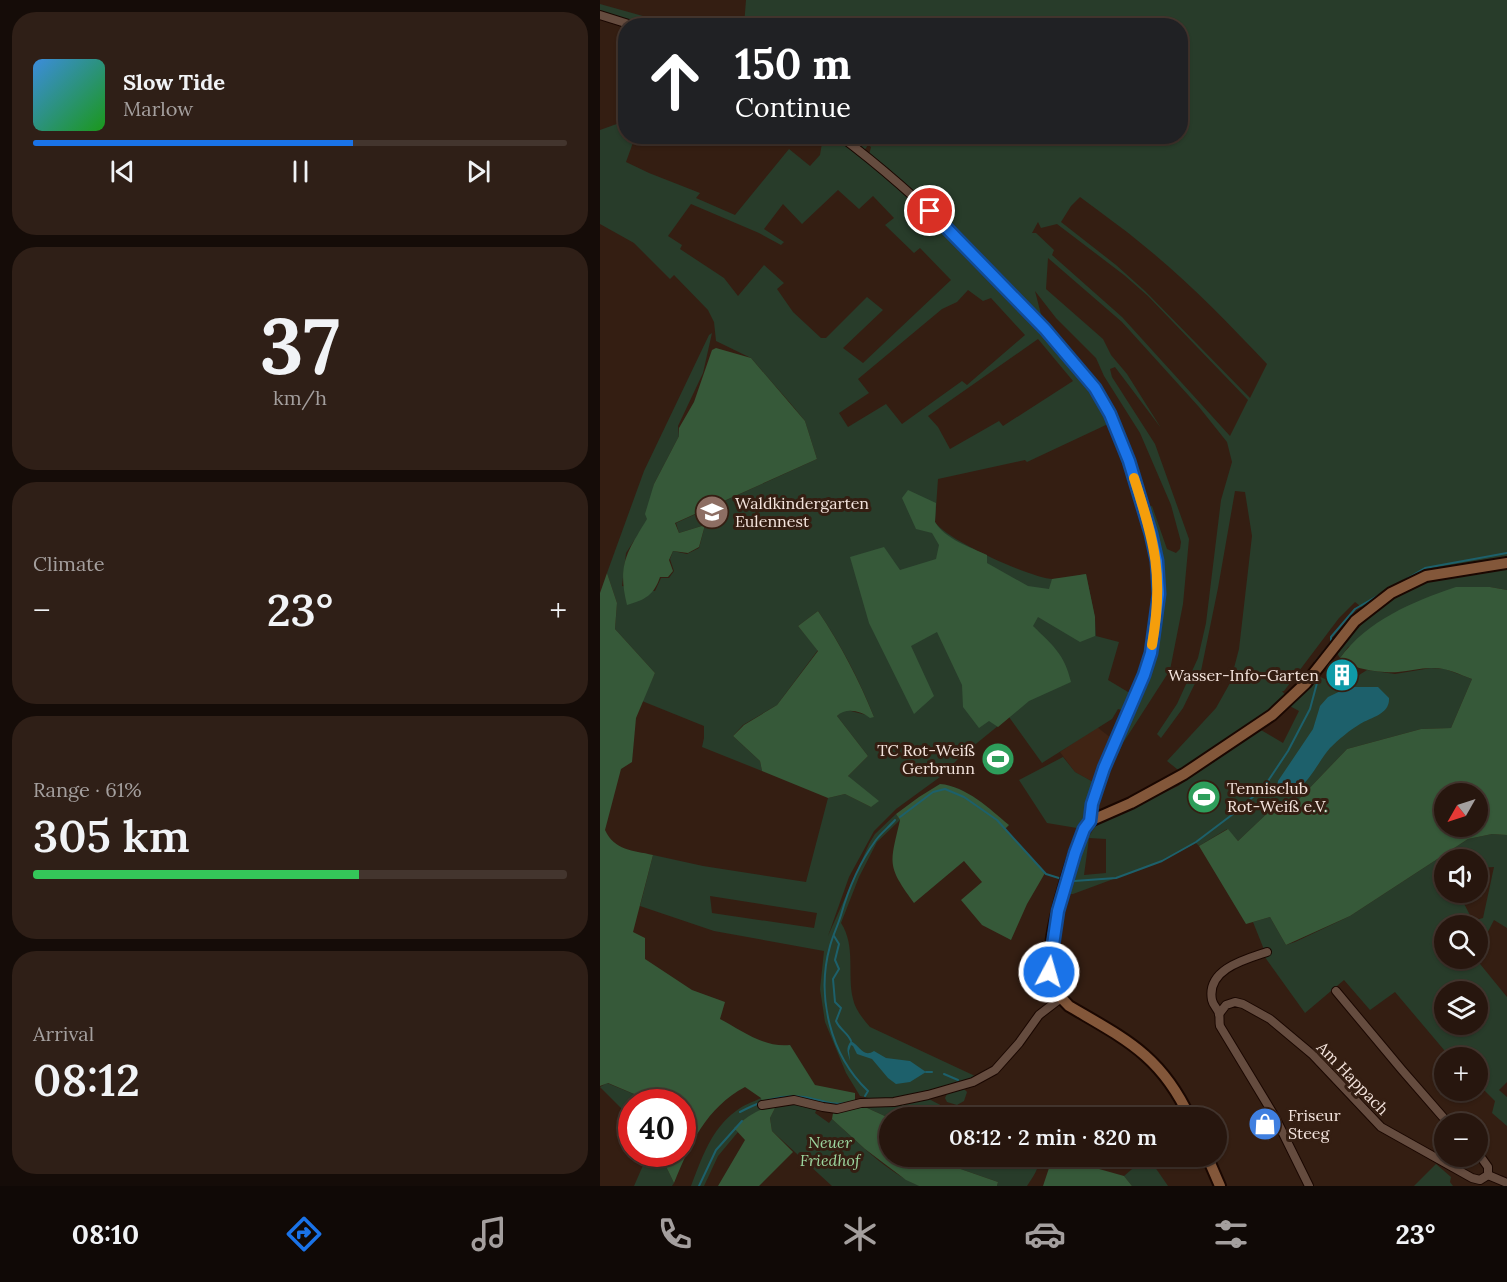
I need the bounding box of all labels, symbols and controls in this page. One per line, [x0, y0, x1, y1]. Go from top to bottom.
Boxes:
text: 150 m [735, 37, 851, 91]
icon: ahead [636, 42, 714, 120]
text: Slow Tide [123, 68, 225, 96]
text: Continue [735, 90, 851, 124]
text: Marlow [123, 96, 193, 121]
icon: previous [106, 155, 139, 188]
icon: pause [284, 155, 317, 188]
icon: next [462, 155, 495, 188]
pin [904, 185, 955, 236]
icon: arrive [913, 194, 946, 227]
text: 37 [260, 296, 340, 395]
text: km/h [273, 385, 327, 410]
place label: Waldkindergarten Eulennest [735, 493, 869, 531]
school or university icon: Waldkindergarten Eulennest [694, 494, 730, 530]
text: Climate [33, 551, 105, 576]
text: 23° [267, 581, 333, 638]
text: − [33, 589, 51, 631]
text: + [549, 589, 567, 631]
building icon: Wasser-Info-Garten [1324, 657, 1360, 693]
place label: Wasser-Info-Garten [1168, 665, 1319, 685]
place label: TC Rot-Weiß Gerbrunn [877, 740, 975, 778]
sports icon: TC Rot-Weiß Gerbrunn [980, 741, 1016, 777]
text: Range · 61% [33, 777, 142, 802]
place label: Tennisclub Rot-Weiß e.V. [1227, 778, 1328, 816]
sports icon: Tennisclub Rot-Weiß e.V. [1186, 779, 1222, 815]
north arrow [1434, 783, 1488, 837]
map controls [1434, 783, 1488, 1167]
text: 305 km [33, 807, 190, 864]
button: sound [1434, 849, 1488, 903]
button: search [1434, 915, 1488, 969]
position arrow [1017, 940, 1081, 1004]
button: layers [1434, 981, 1488, 1035]
text: Arrival [33, 1021, 94, 1046]
street label: Am Happach [1312, 1036, 1393, 1119]
button: + [1434, 1047, 1488, 1101]
text: 08:12 [33, 1051, 140, 1108]
speed limit sign: 40 [618, 1089, 696, 1167]
place label: Friseur Steeg [1288, 1105, 1341, 1143]
shop icon: Friseur Steeg [1247, 1106, 1283, 1142]
button: − [1434, 1113, 1488, 1167]
text: 08:12 · 2 min · 820 m [949, 1123, 1157, 1151]
park label: Neuer Friedhof [800, 1132, 862, 1170]
icon: directions [283, 1213, 325, 1255]
icon: music [468, 1213, 510, 1255]
icon: phone [654, 1213, 696, 1255]
icon: climate [839, 1213, 881, 1255]
icon: car [1024, 1213, 1066, 1255]
icon: filters [1210, 1213, 1252, 1255]
text: 08:10 [72, 1217, 139, 1251]
text: 23° [1395, 1217, 1435, 1251]

